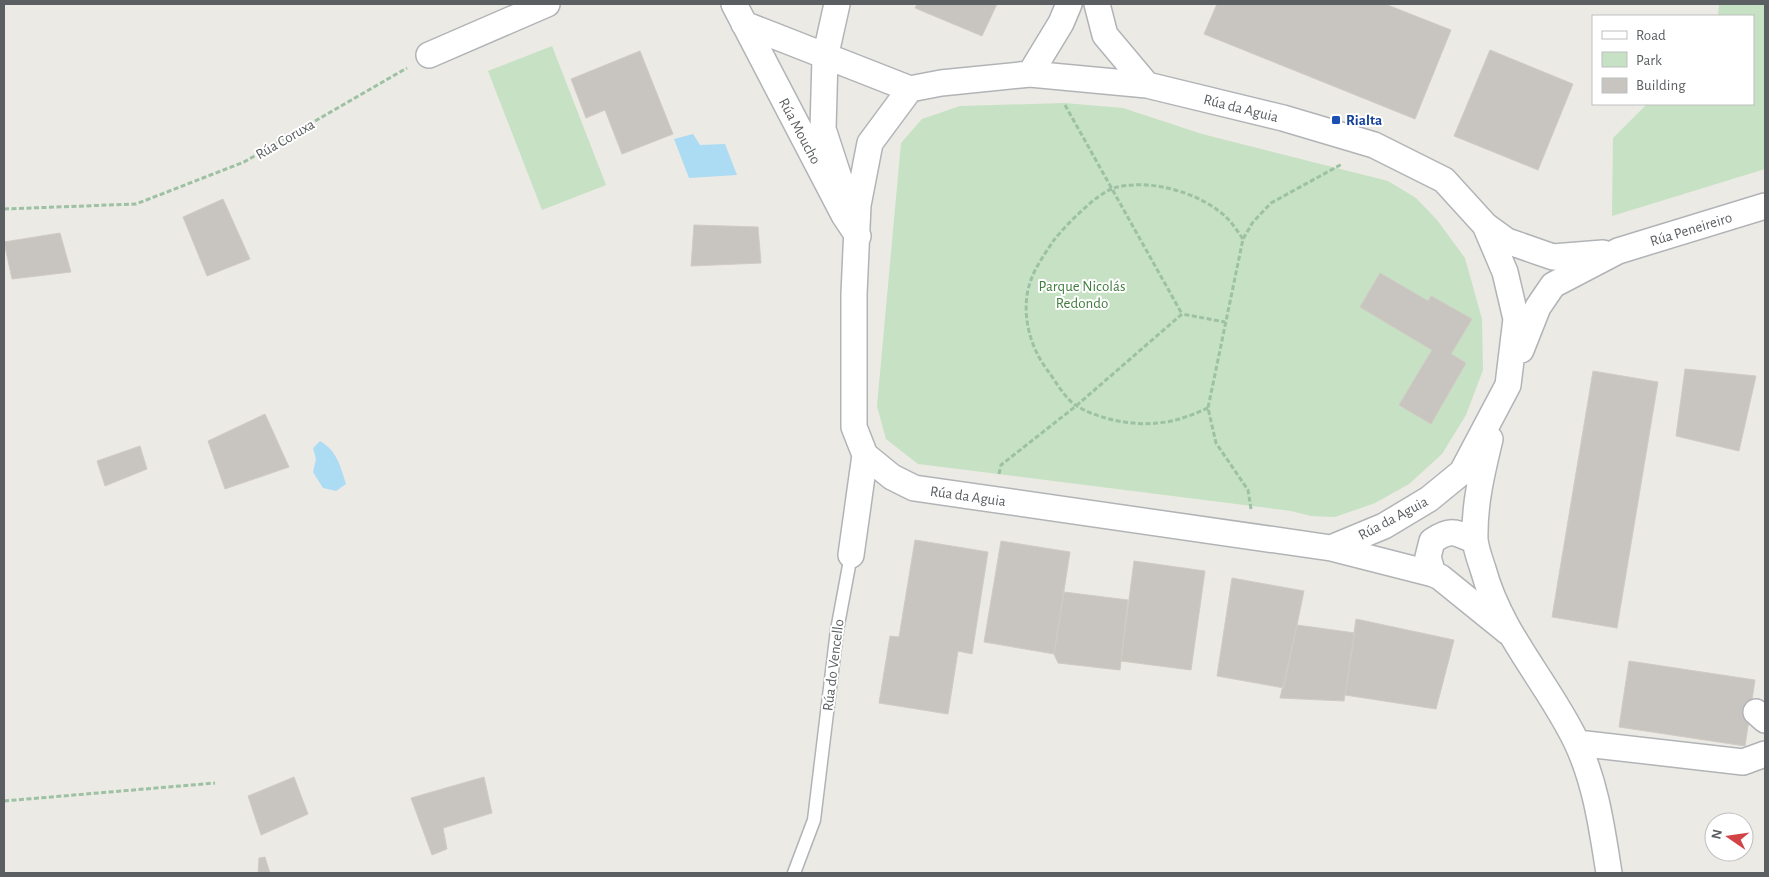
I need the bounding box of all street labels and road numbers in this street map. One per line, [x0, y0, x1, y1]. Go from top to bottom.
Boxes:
street label: Rúa da Aguia [1202, 92, 1280, 125]
street label: Rúa Moucho [776, 96, 823, 167]
street label: Rúa Coruxa [253, 117, 317, 162]
street label: Rúa Peneireiro [1648, 210, 1734, 249]
street label: Rúa da Aguia [929, 484, 1007, 509]
street label: Rúa da Aguia [1356, 494, 1431, 543]
street label: Rúa do Vencello [820, 618, 847, 712]

